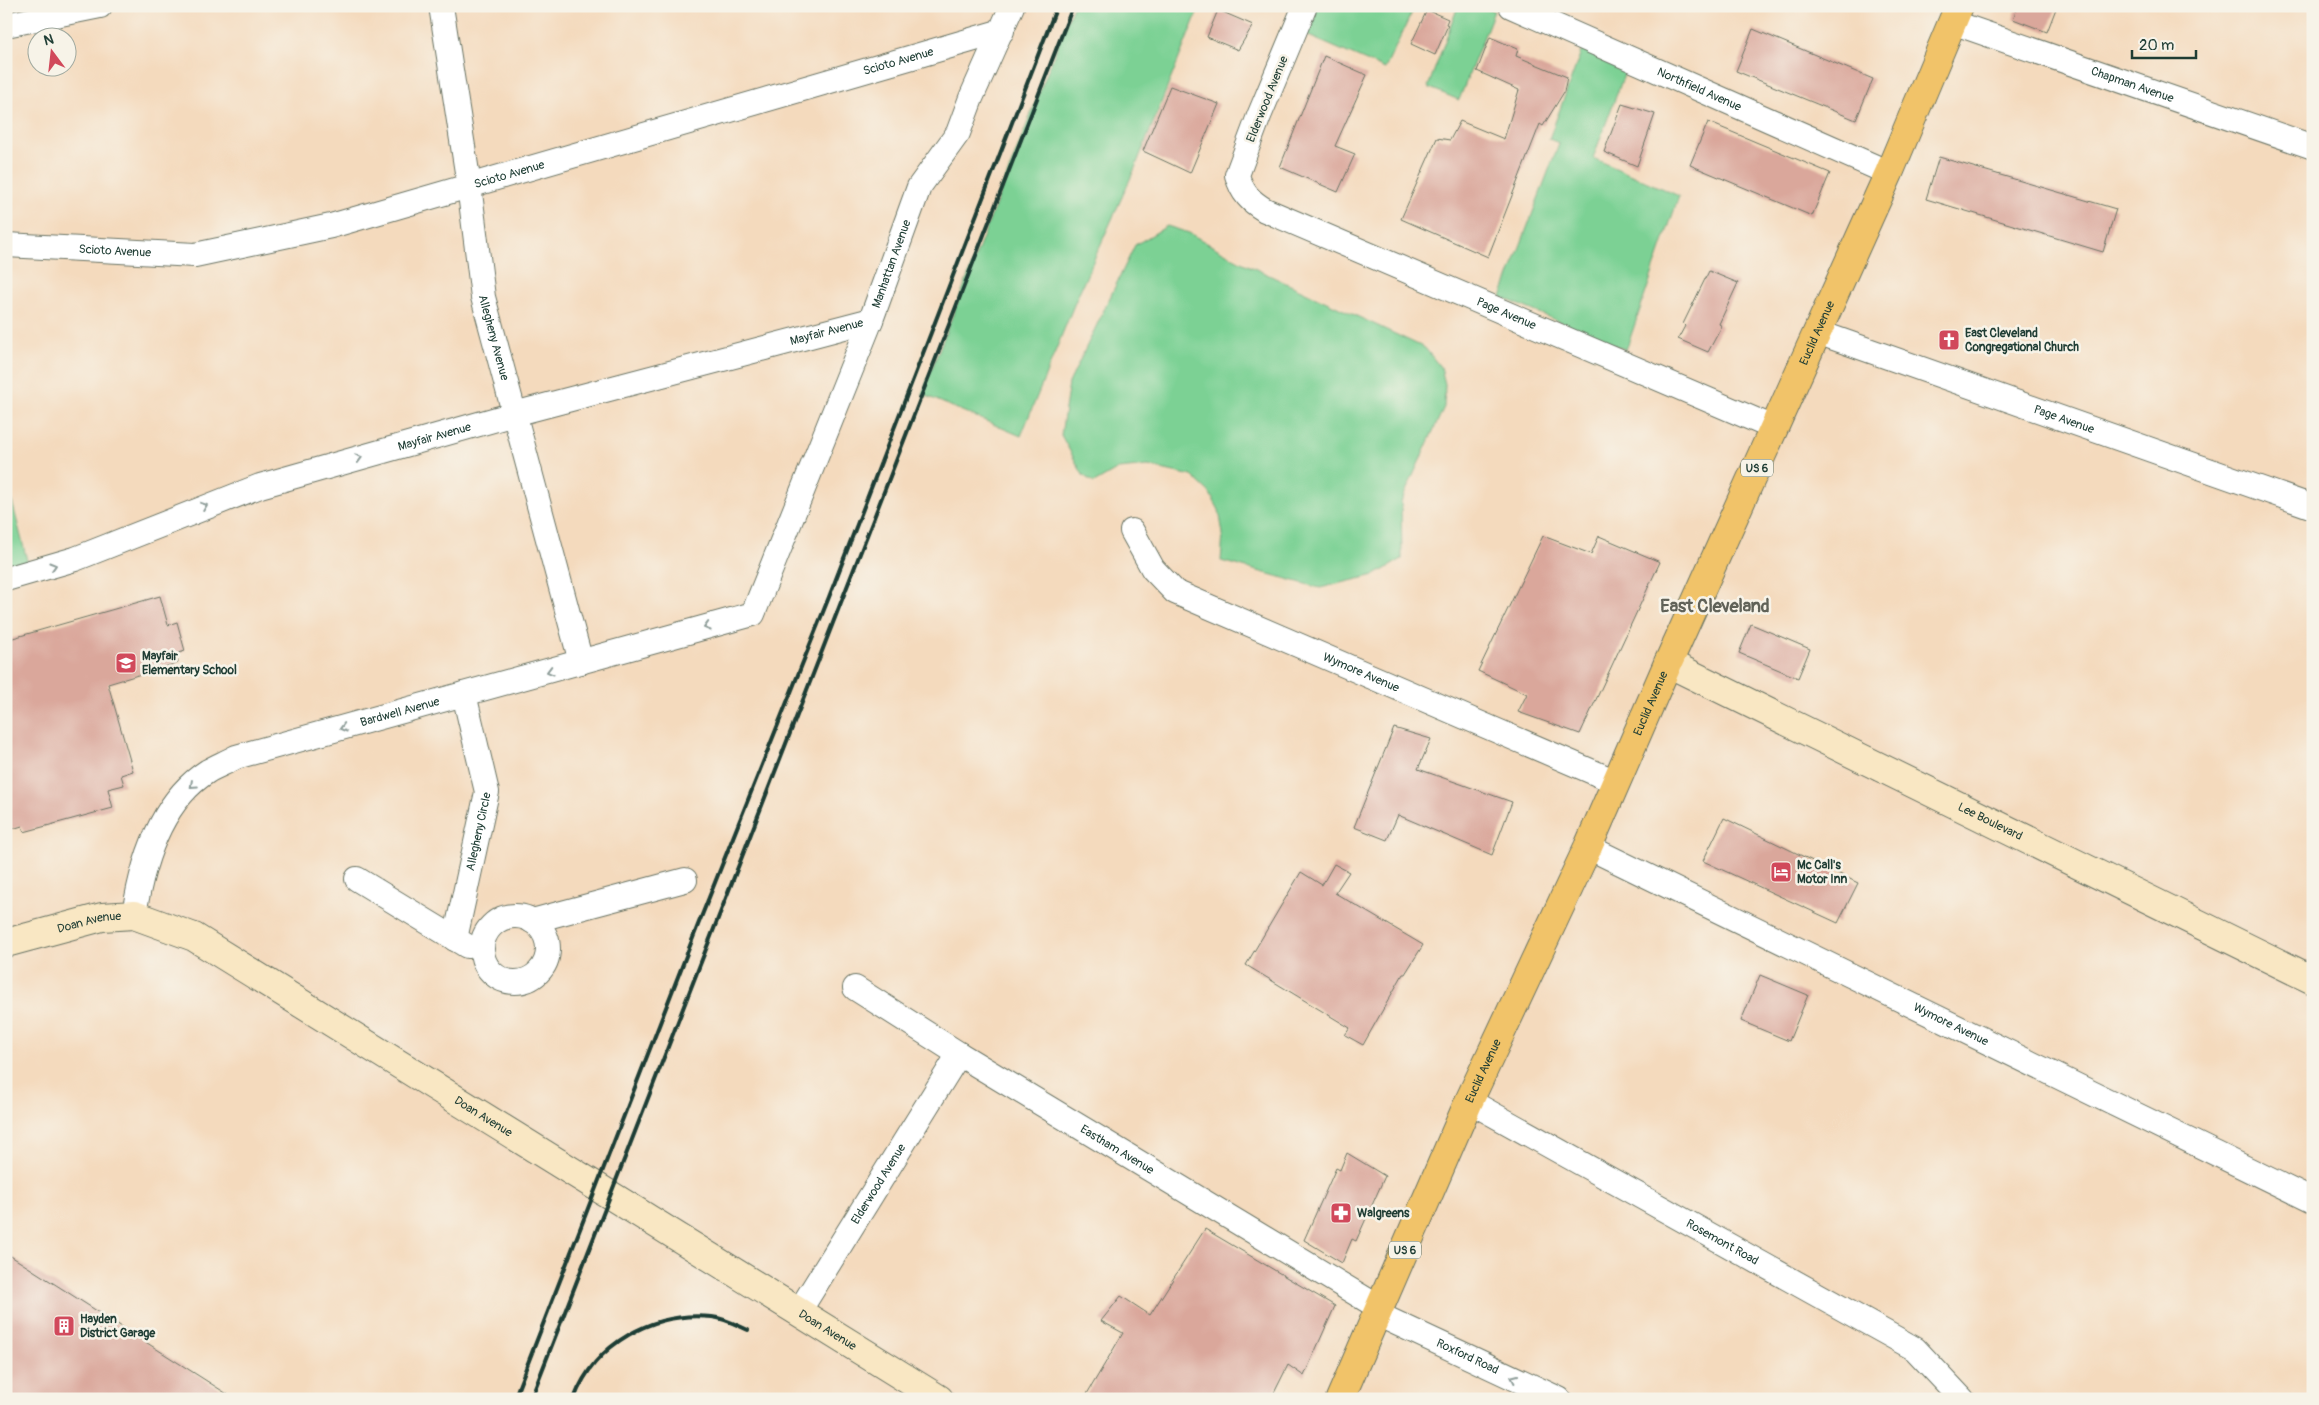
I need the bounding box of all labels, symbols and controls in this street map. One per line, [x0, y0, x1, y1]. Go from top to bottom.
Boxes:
north arrow [28, 28, 78, 78]
scale bar [2132, 28, 2195, 60]
text: N [42, 30, 56, 49]
text: 20 m [2139, 36, 2174, 55]
street label: Scioto Avenue [861, 44, 935, 79]
street label: Elderwood Avenue [1243, 54, 1292, 144]
street label: Chapman Avenue [2089, 64, 2176, 106]
street label: Northfield Avenue [1655, 65, 1744, 115]
street label: Scioto Avenue [473, 157, 546, 192]
street label: Manhattan Avenue [869, 218, 915, 310]
street label: Scioto Avenue [78, 242, 152, 261]
street label: Allegheny Avenue [475, 293, 512, 382]
street label: Page Avenue [1474, 295, 1538, 333]
street label: Euclid Avenue [1796, 299, 1838, 368]
street label: Mayfair Avenue [788, 315, 865, 349]
place label: East Cleveland Congregational Church [1965, 326, 2079, 355]
church icon: East Cleveland Congregational Church [1937, 328, 1961, 352]
street label: Page Avenue [2032, 402, 2096, 437]
street label: Mayfair Avenue [396, 420, 473, 455]
one-way arrow [355, 453, 363, 463]
road number: US 6 [1741, 459, 1773, 476]
one-way arrow [200, 502, 208, 512]
one-way arrow [48, 561, 57, 571]
district label: East Cleveland [1660, 595, 1770, 618]
one-way arrow [703, 621, 711, 631]
place label: Mayfair Elementary School [142, 649, 237, 678]
street label: Wymore Avenue [1320, 650, 1402, 696]
school or university icon: Mayfair Elementary School [114, 651, 138, 675]
one-way arrow [546, 665, 555, 676]
street label: Euclid Avenue [1630, 669, 1672, 738]
street label: Bardwell Avenue [359, 694, 441, 730]
one-way arrow [338, 722, 347, 733]
one-way arrow [189, 779, 198, 788]
street label: Allegheny Circle [463, 791, 495, 872]
street label: Lee Boulevard [1955, 800, 2025, 844]
place label: Mc Call's Motor Inn [1797, 858, 1847, 887]
hotel icon: Mc Call's Motor Inn [1769, 860, 1793, 884]
street label: Doan Avenue [56, 909, 122, 937]
street label: Wymore Avenue [1911, 1000, 1991, 1049]
street label: Euclid Avenue [1462, 1037, 1505, 1105]
street label: Doan Avenue [451, 1093, 515, 1141]
street label: Eastham Avenue [1077, 1122, 1157, 1178]
street label: Elderwood Avenue [848, 1141, 909, 1227]
pharmacy icon: Walgreens [1329, 1201, 1353, 1225]
place label: Walgreens [1357, 1206, 1410, 1221]
street label: Rosemont Road [1683, 1216, 1761, 1269]
road number: US 6 [1389, 1242, 1421, 1258]
street label: Doan Avenue [796, 1307, 859, 1354]
place label: Hayden District Garage [80, 1312, 156, 1341]
building icon: Hayden District Garage [52, 1314, 76, 1338]
street label: Roxford Road [1434, 1336, 1501, 1378]
one-way arrow [1511, 1374, 1520, 1384]

